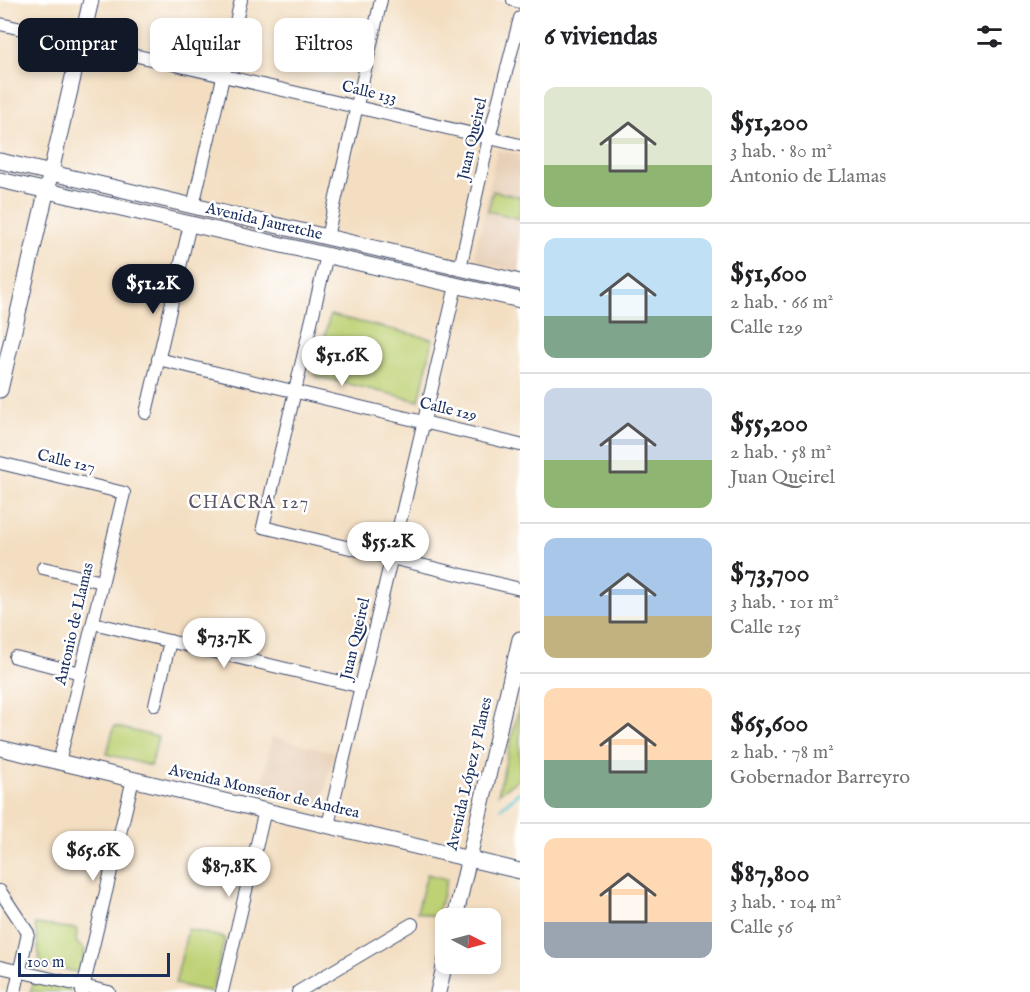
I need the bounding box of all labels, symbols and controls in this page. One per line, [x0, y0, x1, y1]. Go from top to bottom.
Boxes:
chip: Comprar [18, 18, 138, 72]
chip: Alquilar [150, 18, 262, 72]
chip: Filtros [274, 18, 374, 72]
text: 6 viviendas [544, 20, 657, 53]
icon: filters [973, 20, 1006, 53]
street label: Calle 133 [340, 77, 398, 109]
street label: Juan Queirel [453, 95, 492, 184]
text: $51,200 [730, 106, 808, 139]
icon: home [592, 111, 664, 183]
text: 3 hab. · 80 m² [730, 139, 832, 164]
text: Antonio de Llamas [730, 164, 886, 189]
street label: Avenida Jauretche [203, 199, 324, 245]
text: $51,600 [730, 257, 807, 290]
icon: home [592, 262, 664, 334]
pin: $51.2K [104, 264, 202, 315]
text: $51.2K [126, 271, 180, 296]
text: 2 hab. · 66 m² [730, 290, 833, 315]
text: Calle 129 [730, 315, 803, 340]
pin: $51.6K [293, 336, 391, 387]
text: $51.6K [316, 343, 368, 368]
street label: Calle 129 [417, 394, 479, 426]
text: $55,200 [730, 407, 808, 440]
icon: home [592, 412, 664, 484]
text: 2 hab. · 58 m² [730, 440, 832, 465]
street label: Calle 127 [35, 446, 97, 478]
text: Juan Queirel [730, 465, 835, 490]
district label: CHACRA 127 [188, 492, 310, 515]
pin: $55.2K [339, 522, 437, 573]
text: $55.2K [361, 529, 415, 554]
text: $73,700 [730, 557, 810, 590]
street label: Antonio de Llamas [51, 560, 99, 688]
icon: home [592, 562, 664, 634]
text: 3 hab. · 101 m² [730, 590, 839, 615]
street label: Juan Queirel [336, 595, 375, 684]
text: Calle 125 [730, 615, 801, 640]
pin: $73.7K [175, 618, 273, 669]
text: $73.7K [197, 625, 251, 650]
street label: Avenida López y Planes [442, 695, 497, 854]
text: $65,600 [730, 707, 808, 740]
icon: home [592, 712, 664, 784]
text: 2 hab. · 78 m² [730, 740, 834, 765]
street label: Avenida Monseñor de Andrea [166, 760, 361, 824]
text: Gobernador Barreyro [730, 765, 910, 790]
pin: $65.6K [44, 831, 142, 882]
text: $65.6K [66, 838, 120, 863]
pin: $87.8K [180, 847, 278, 898]
text: $87.8K [202, 854, 256, 879]
text: $87,800 [730, 857, 809, 890]
icon: home [592, 862, 664, 934]
text: 3 hab. · 104 m² [730, 890, 842, 915]
north arrow [435, 908, 501, 974]
map controls [435, 908, 501, 974]
text: Calle 56 [730, 915, 793, 940]
scale bar [18, 950, 170, 978]
text: 100 m [27, 953, 64, 973]

